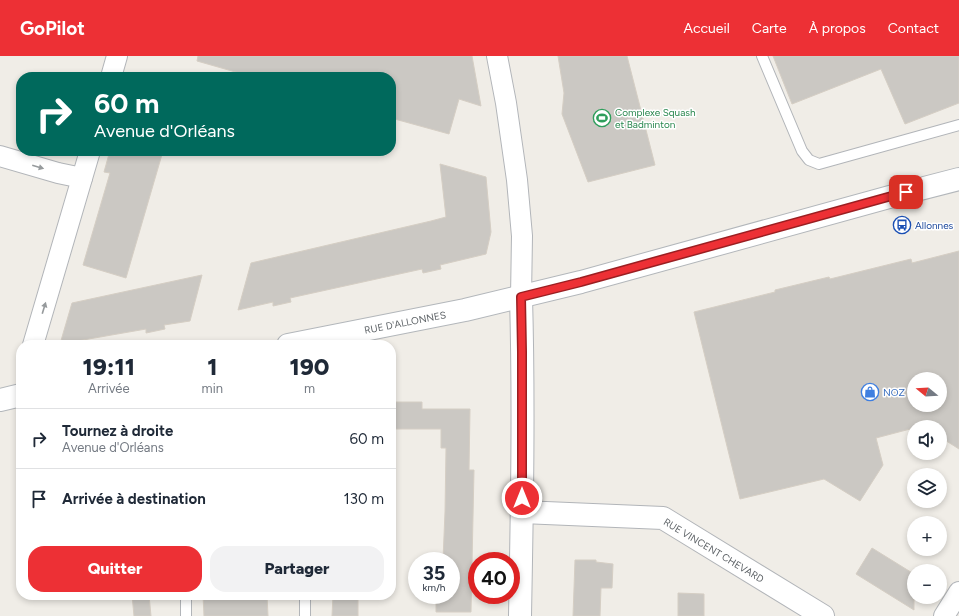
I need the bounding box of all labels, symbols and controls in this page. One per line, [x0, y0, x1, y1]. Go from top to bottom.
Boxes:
text: GoPilot [20, 17, 85, 40]
text: Accueil [684, 20, 730, 37]
text: Carte [752, 20, 787, 37]
text: À propos [809, 20, 866, 37]
text: Contact [888, 20, 939, 37]
text: 60 m [94, 86, 159, 120]
icon: right [28, 88, 80, 140]
place label: Complexe Squash et Badminton [615, 106, 696, 131]
sports icon: Complexe Squash et Badminton [592, 108, 612, 128]
text: Avenue d'Orléans [94, 120, 235, 142]
one-way arrow [32, 164, 44, 170]
pin [889, 175, 923, 209]
icon: arrive [895, 181, 917, 203]
bus stop icon: Allonnes [892, 215, 912, 235]
place label: Allonnes [915, 219, 954, 232]
one-way arrow [41, 301, 47, 313]
street label: RUE D'ALLONNES [363, 308, 447, 337]
text: 19:11 [83, 352, 135, 381]
text: 1 [207, 352, 217, 381]
text: 190 [290, 352, 329, 381]
north arrow [907, 372, 947, 412]
map controls [907, 372, 947, 604]
text: Arrivée [88, 381, 130, 396]
text: min [202, 381, 223, 396]
text: m [304, 381, 315, 396]
shop icon: NOZ [860, 382, 880, 402]
place label: NOZ [883, 386, 905, 399]
button: sound [907, 420, 947, 460]
text: Tournez à droite [62, 422, 173, 440]
icon: right [28, 428, 50, 450]
text: 60 m [349, 430, 384, 448]
text: Avenue d'Orléans [62, 440, 164, 455]
button: layers [907, 468, 947, 508]
position arrow [501, 477, 543, 519]
icon: arrive [28, 488, 50, 510]
text: Arrivée à destination [62, 490, 206, 508]
text: 130 m [344, 490, 384, 508]
street label: RUE VINCENT CHEVARD [661, 515, 766, 586]
button: + [907, 516, 947, 556]
button: Quitter [28, 546, 202, 592]
button: Partager [210, 546, 384, 592]
speed limit sign: 40 [468, 552, 520, 604]
text: 35 [423, 561, 445, 585]
button: − [907, 564, 947, 604]
text: km/h [423, 581, 445, 594]

